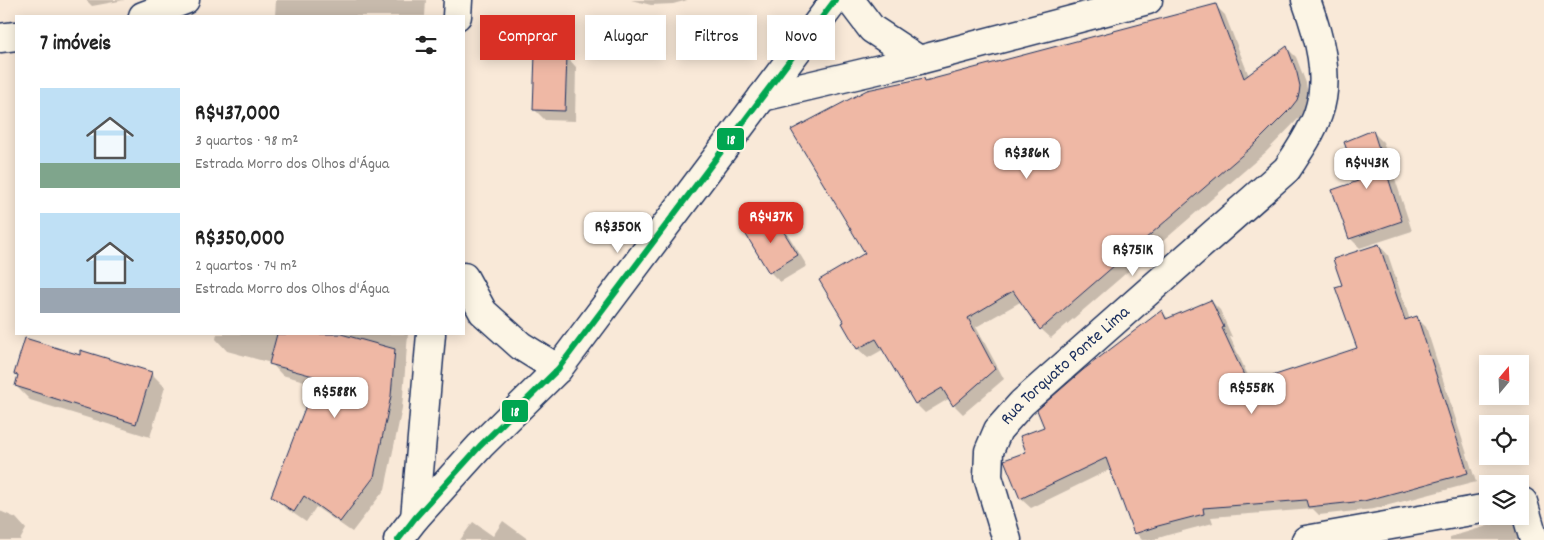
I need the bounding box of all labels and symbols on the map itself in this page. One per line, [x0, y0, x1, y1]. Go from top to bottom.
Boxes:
line badge: 18 [716, 127, 745, 151]
text: 18 [727, 131, 736, 151]
pin: R$386K [986, 138, 1068, 180]
pin: R$443K [1326, 148, 1408, 190]
pin: R$437K [730, 202, 812, 244]
pin: R$350K [577, 212, 659, 254]
pin: R$751K [1092, 234, 1174, 277]
street label: Rua Torquato Ponte Lima [995, 300, 1136, 431]
north arrow [1479, 355, 1529, 405]
pin: R$558K [1211, 372, 1293, 415]
pin: R$588K [294, 376, 376, 419]
line badge: 18 [501, 399, 529, 423]
text: 18 [511, 403, 520, 423]

